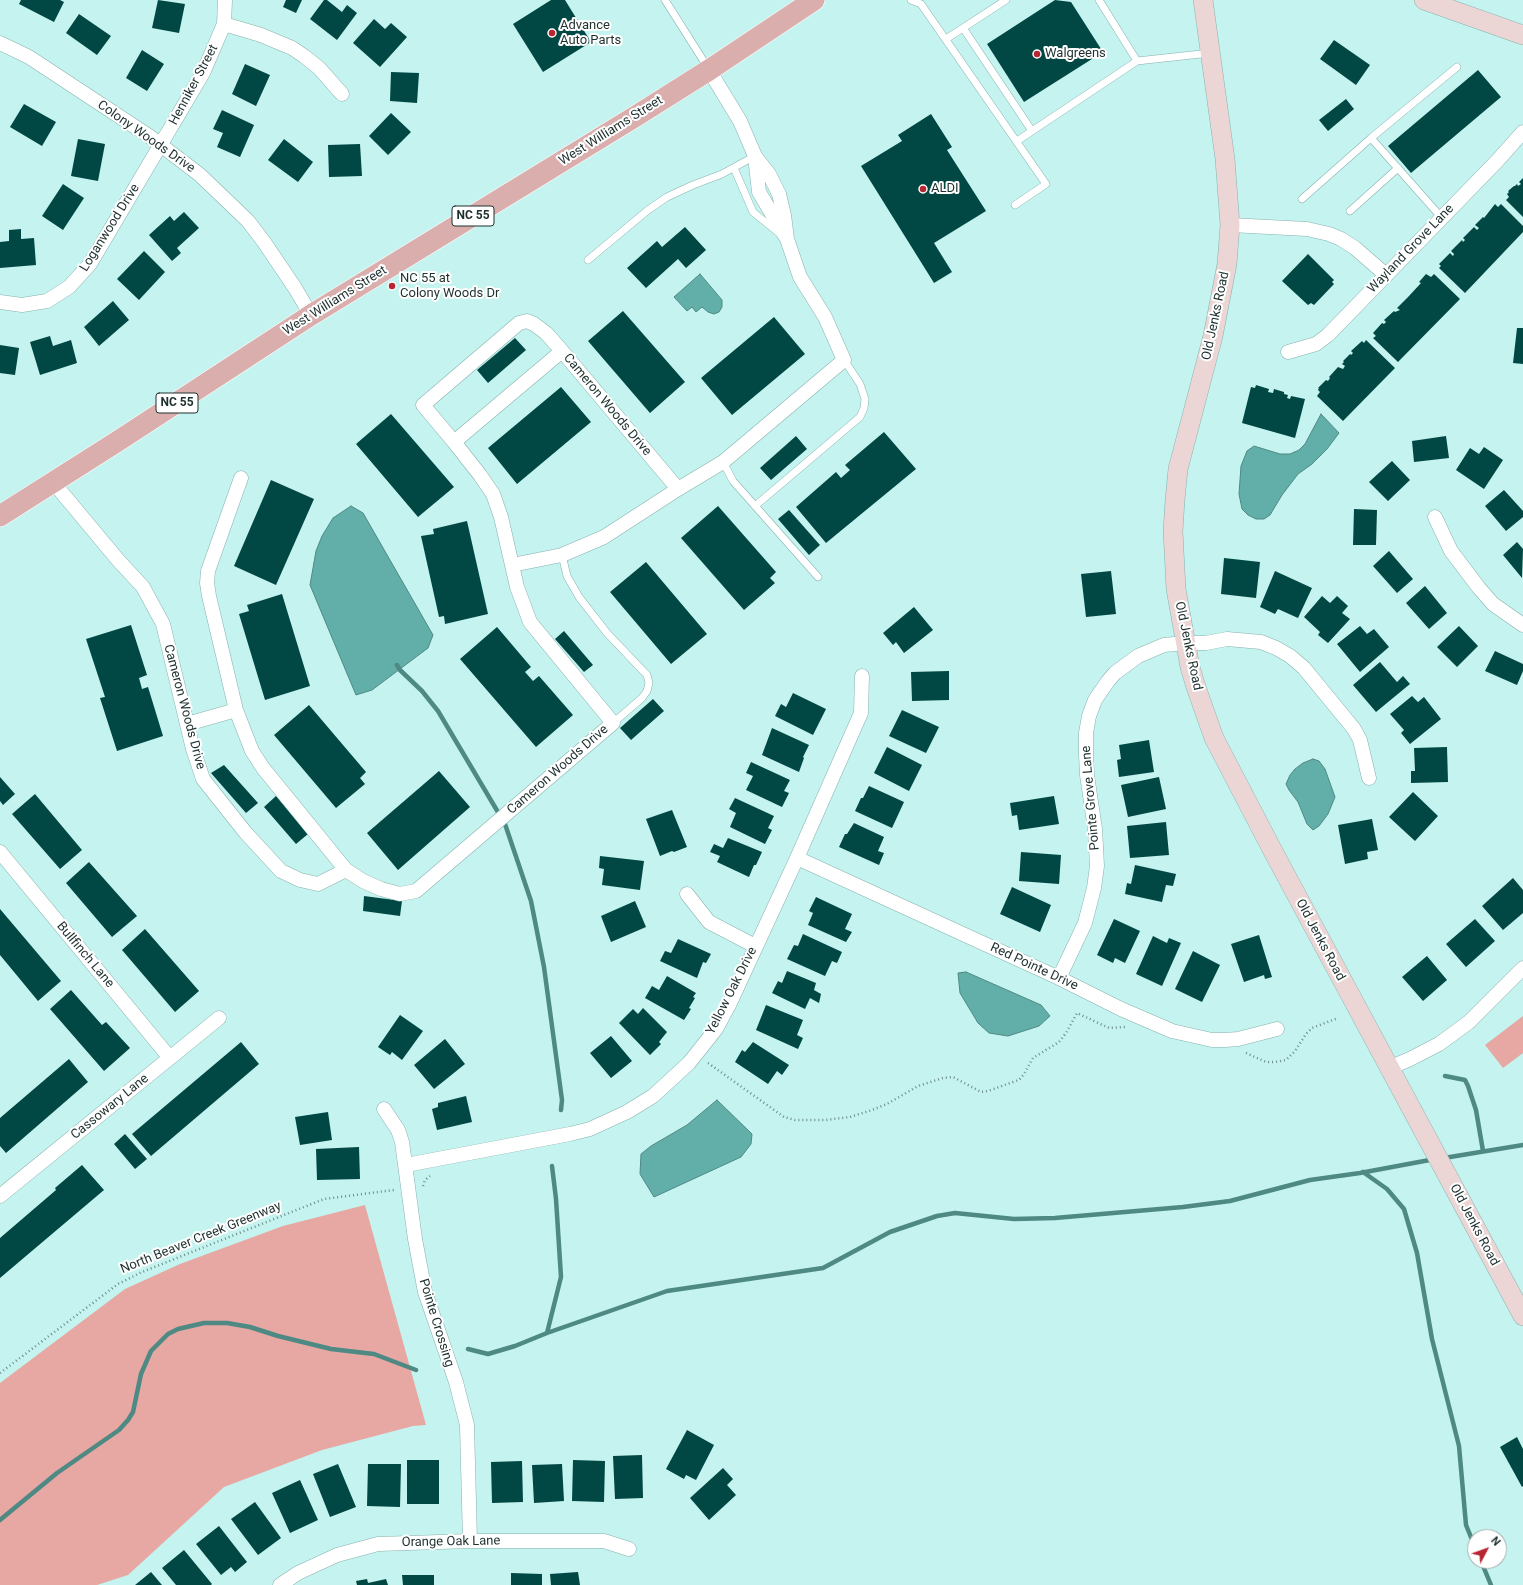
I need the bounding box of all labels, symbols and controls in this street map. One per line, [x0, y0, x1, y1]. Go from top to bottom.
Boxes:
place label: Advance Auto Parts [560, 18, 621, 49]
marker: Advance Auto Parts [547, 28, 557, 38]
street label: Henniker Street [166, 42, 222, 128]
place label: Walgreens [1045, 46, 1106, 62]
marker: Walgreens [1032, 49, 1042, 59]
street label: West Williams Street [556, 93, 666, 169]
street label: Colony Woods Drive [94, 97, 198, 177]
street label: Loganwood Drive [77, 181, 143, 275]
place label: ALDI [931, 181, 959, 197]
marker: ALDI [918, 184, 928, 194]
street label: Wayland Grove Lane [1365, 201, 1457, 297]
road number: NC 55 [452, 206, 494, 226]
street label: West Williams Street [280, 263, 390, 339]
street label: Old Jenks Road [1199, 270, 1233, 362]
place label: NC 55 at Colony Woods Dr [400, 271, 499, 302]
marker: NC 55 at Colony Woods Dr [387, 281, 397, 291]
street label: Cameron Woods Drive [560, 351, 654, 459]
road number: NC 55 [156, 393, 198, 413]
street label: Old Jenks Road [1171, 600, 1205, 692]
street label: Cameron Woods Drive [160, 643, 208, 771]
street label: Cameron Woods Drive [504, 722, 612, 818]
street label: Pointe Grove Lane [1079, 745, 1103, 851]
street label: Old Jenks Road [1292, 896, 1348, 984]
street label: Bullfinch Lane [53, 919, 117, 991]
street label: Red Pointe Drive [988, 940, 1080, 994]
street label: Yellow Oak Drive [703, 945, 761, 1037]
street label: Cassowary Lane [68, 1071, 152, 1143]
street label: Old Jenks Road [1446, 1181, 1502, 1269]
street label: North Beaver Creek Greenway [118, 1199, 284, 1277]
street label: Pointe Crossing [415, 1277, 457, 1369]
north arrow [1467, 1529, 1507, 1569]
street label: Orange Oak Lane [402, 1533, 500, 1551]
text: N [1488, 1534, 1503, 1549]

